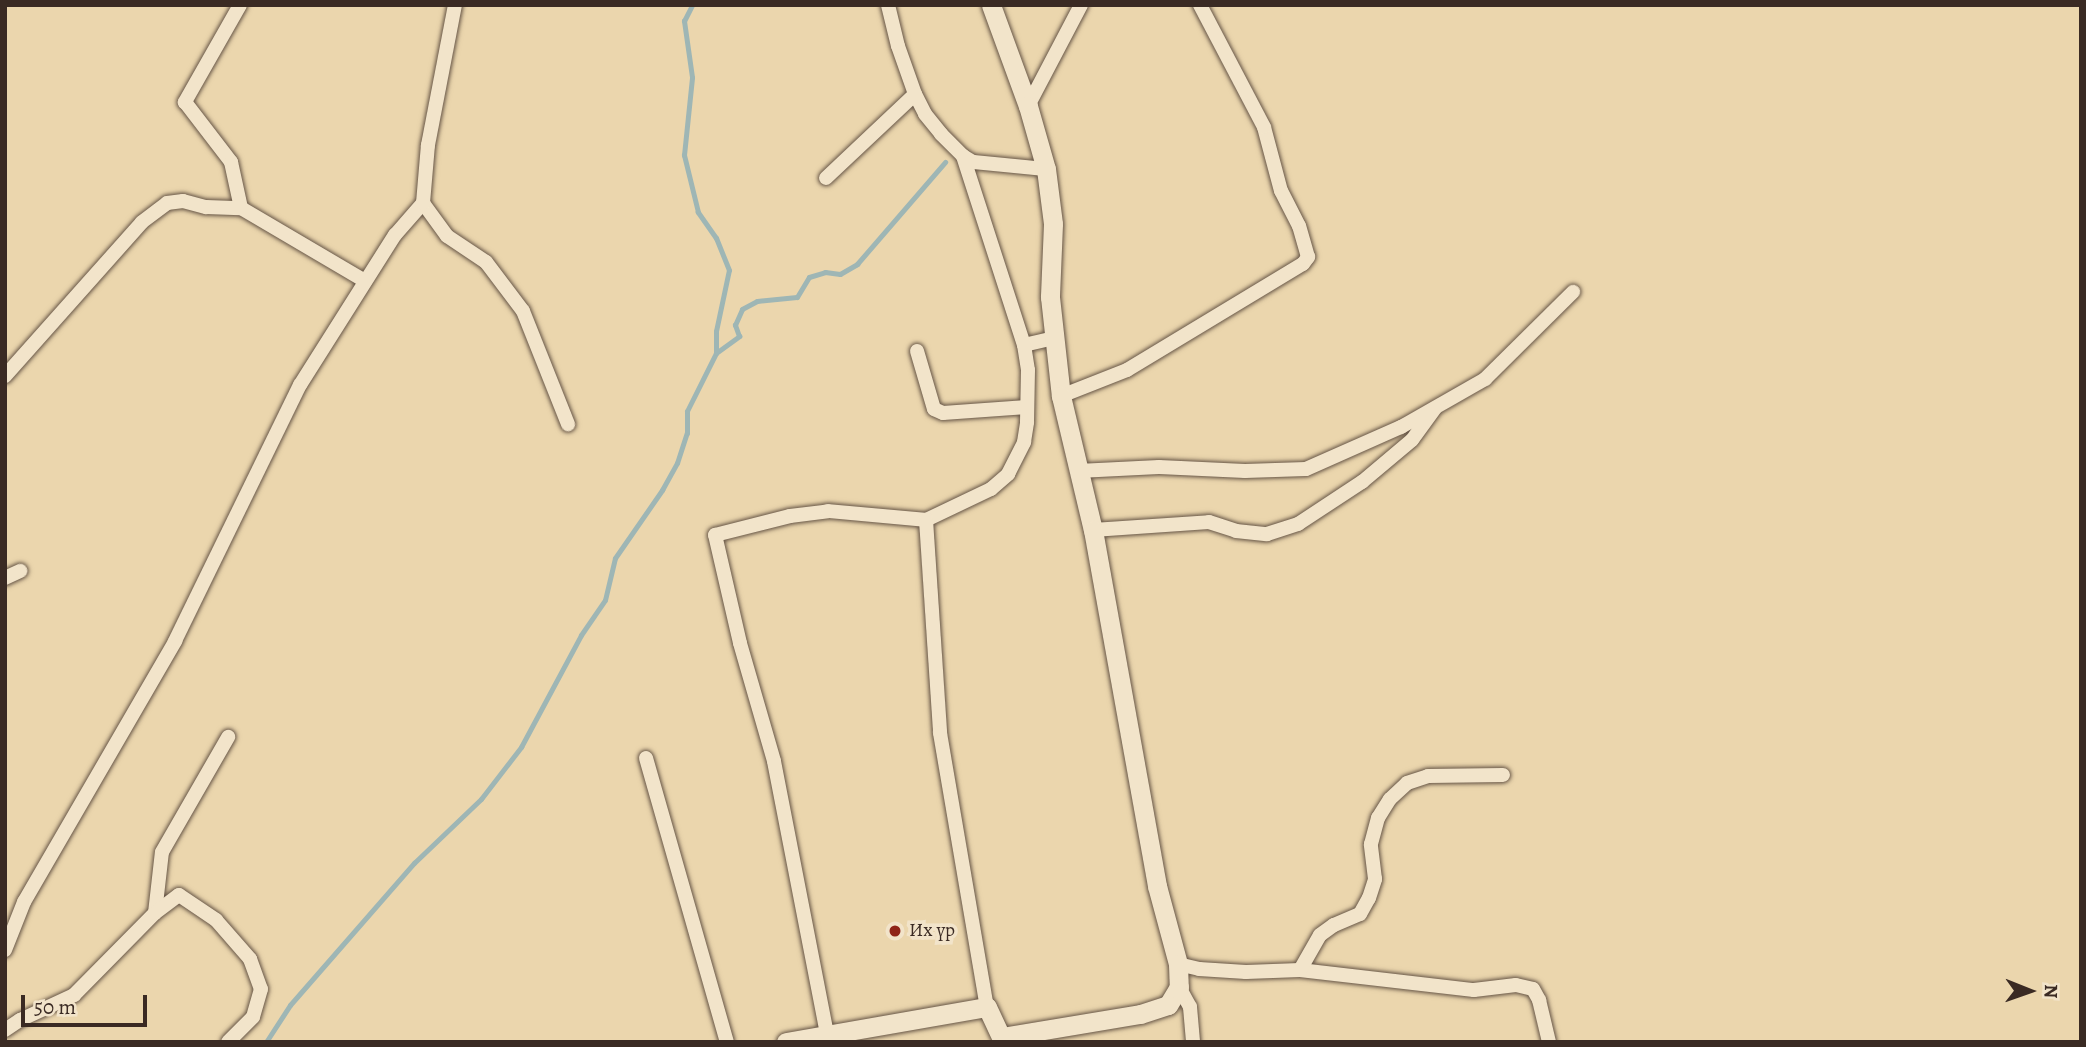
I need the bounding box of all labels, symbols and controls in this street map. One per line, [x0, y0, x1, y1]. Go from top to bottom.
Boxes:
place label: Их үр [909, 920, 955, 942]
marker: Их үр [887, 923, 903, 939]
north arrow [1995, 956, 2065, 1026]
scale bar [24, 981, 150, 1025]
text: N [2038, 984, 2064, 999]
text: 50 m [34, 993, 76, 1021]

